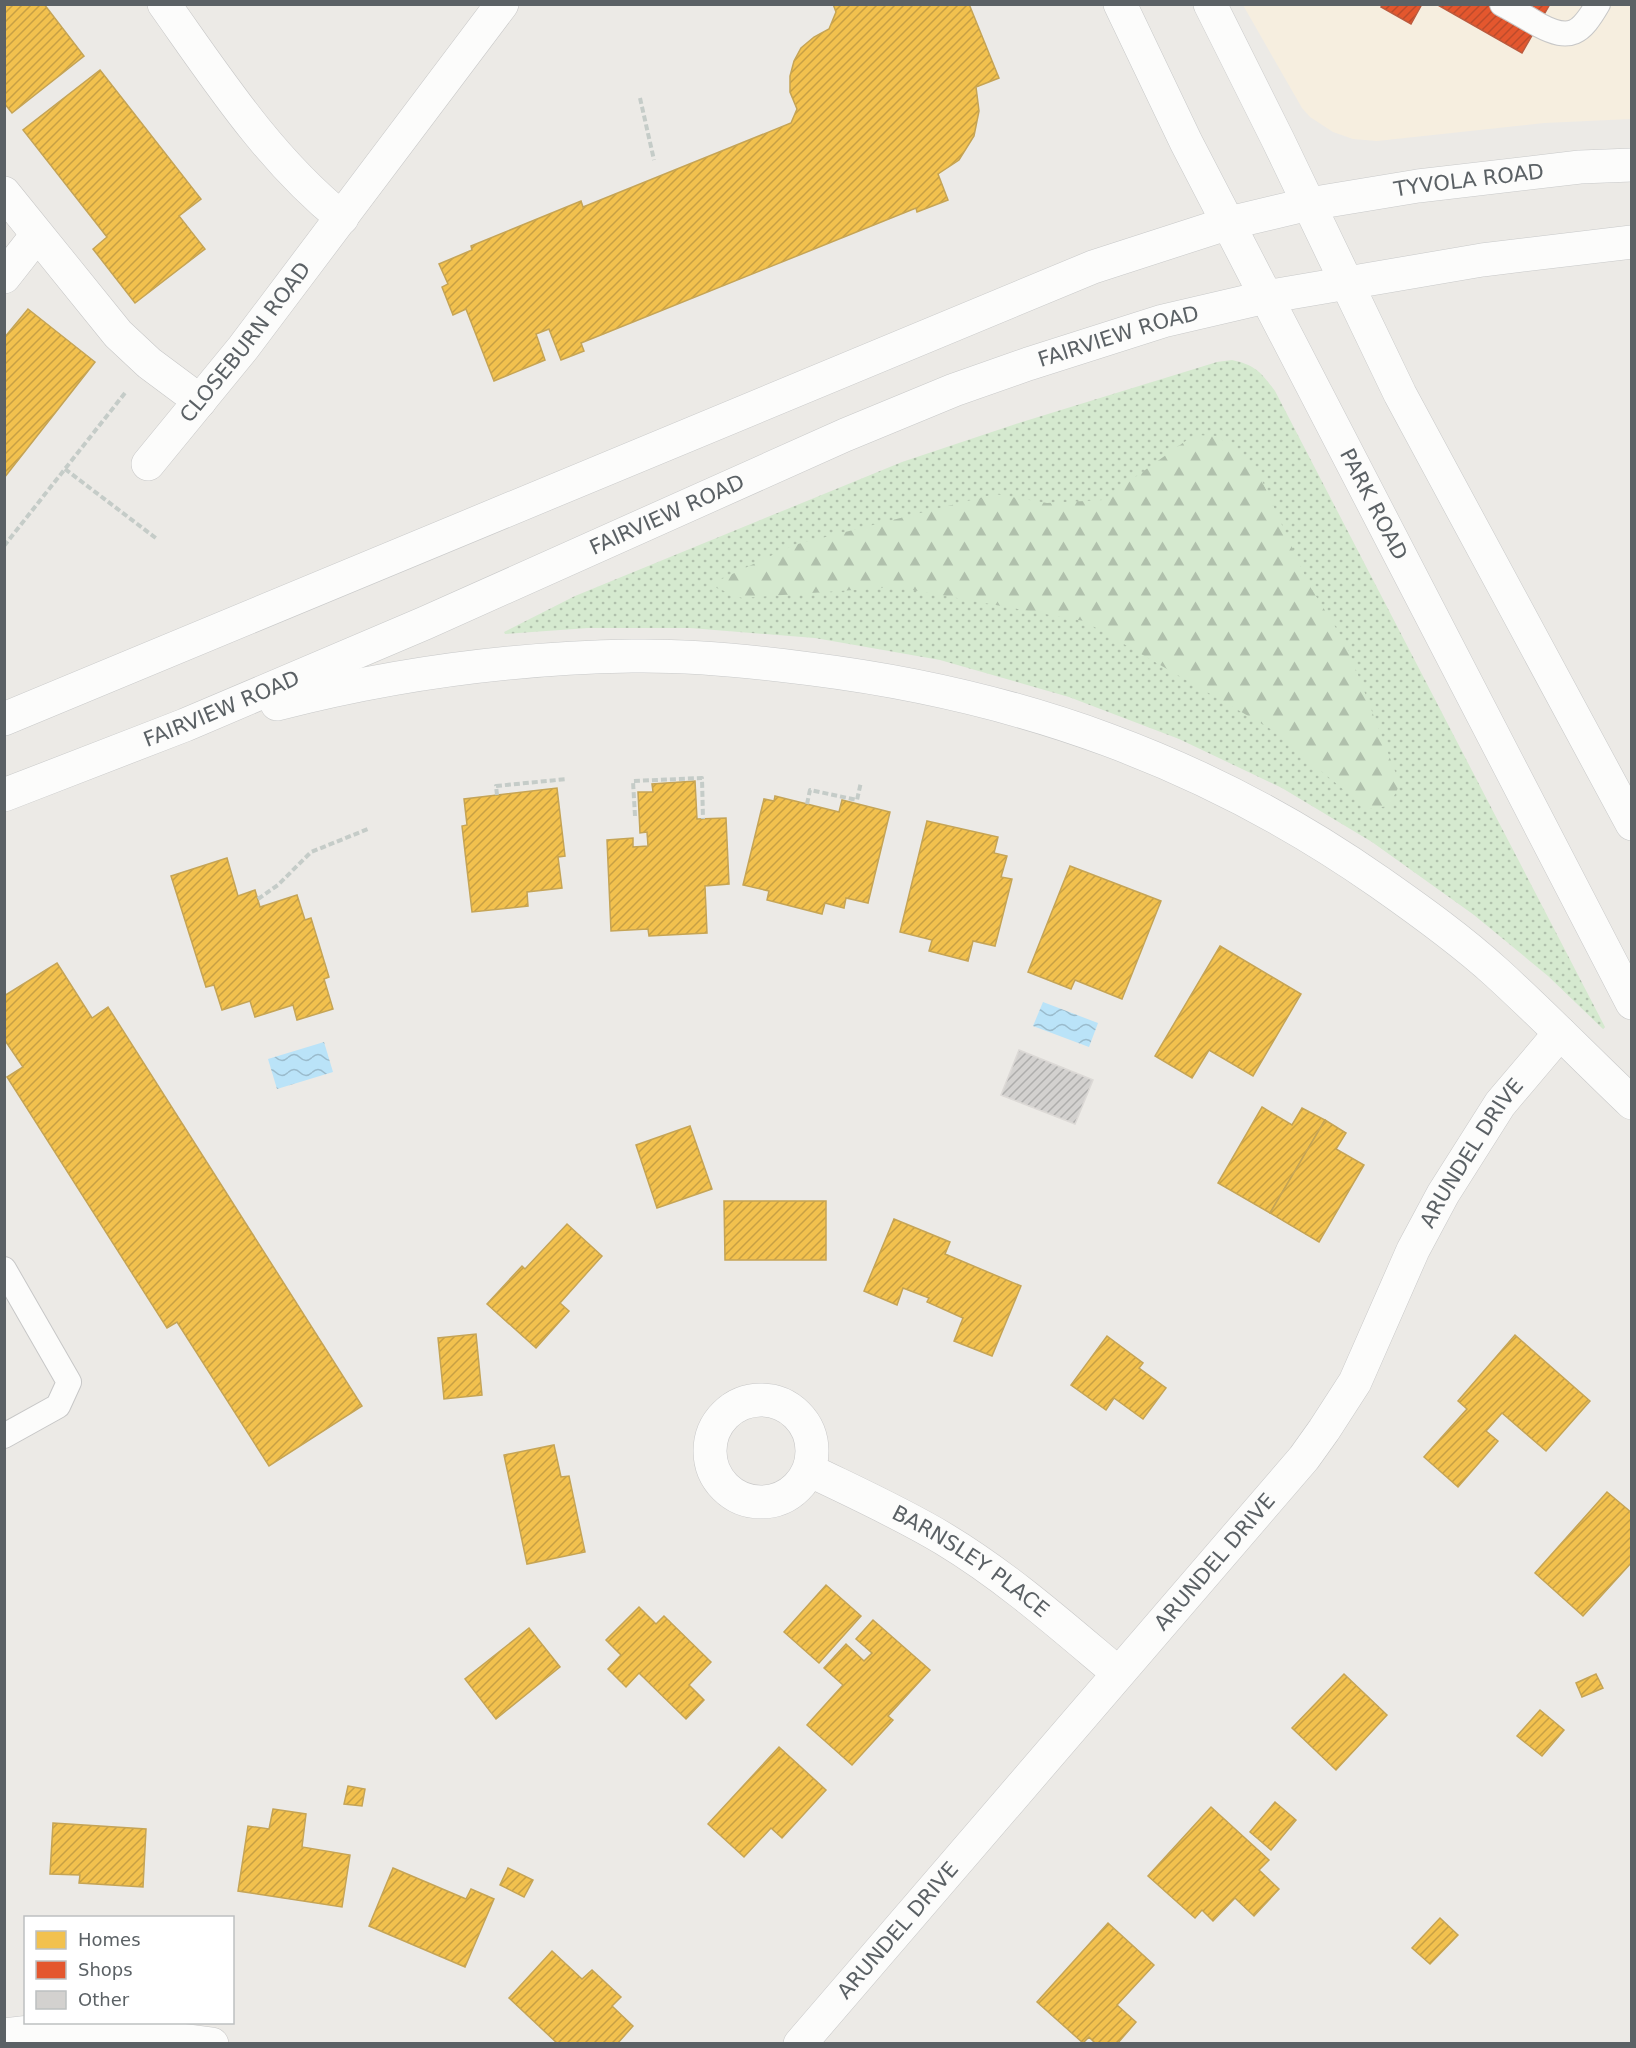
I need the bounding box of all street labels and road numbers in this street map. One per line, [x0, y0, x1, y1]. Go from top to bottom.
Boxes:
street label: TYVOLA ROAD [1391, 159, 1545, 202]
street label: CLOSEBURN ROAD [175, 257, 315, 427]
street label: FAIRVIEW ROAD [1035, 301, 1201, 372]
street label: PARK ROAD [1335, 445, 1412, 564]
street label: FAIRVIEW ROAD [586, 470, 748, 560]
street label: FAIRVIEW ROAD [140, 666, 303, 752]
street label: ARUNDEL DRIVE [1415, 1074, 1528, 1232]
street label: ARUNDEL DRIVE [1149, 1489, 1280, 1635]
street label: BARNSLEY PLACE [888, 1501, 1054, 1622]
street label: ARUNDEL DRIVE [832, 1857, 963, 2004]

